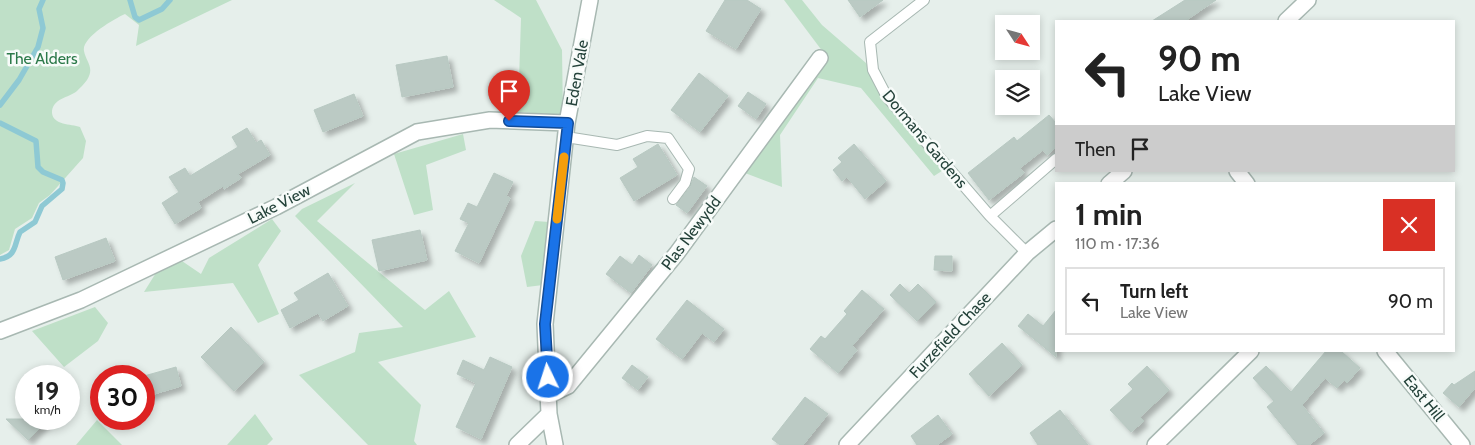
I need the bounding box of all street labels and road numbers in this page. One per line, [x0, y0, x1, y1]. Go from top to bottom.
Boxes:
street label: Eden Vale [562, 38, 592, 108]
street label: Dormans Gardens [878, 86, 972, 192]
street label: Lake View [244, 180, 314, 228]
street label: Plas Newydd [657, 192, 725, 274]
street label: Furzefield Chase [905, 288, 995, 382]
street label: East Hill [1400, 371, 1449, 425]

